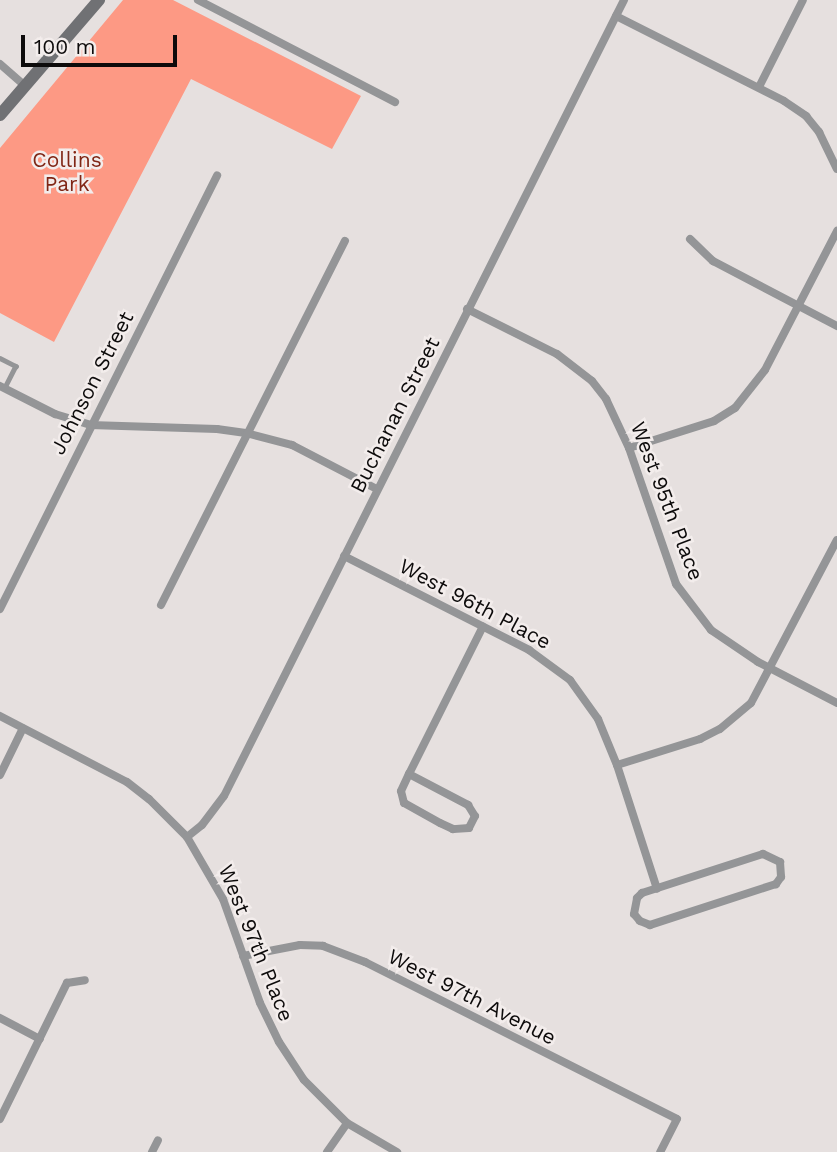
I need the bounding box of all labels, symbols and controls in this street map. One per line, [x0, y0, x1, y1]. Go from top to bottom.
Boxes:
scale bar [24, 21, 180, 65]
text: 100 m [34, 34, 96, 59]
park label: Collins Park [32, 147, 102, 197]
street label: Johnson Street [45, 307, 139, 459]
street label: Buchanan Street [345, 333, 445, 497]
street label: West 95th Place [625, 418, 709, 584]
street label: West 96th Place [395, 553, 555, 655]
street label: West 97th Place [213, 861, 299, 1025]
street label: West 97th Avenue [383, 944, 561, 1050]

